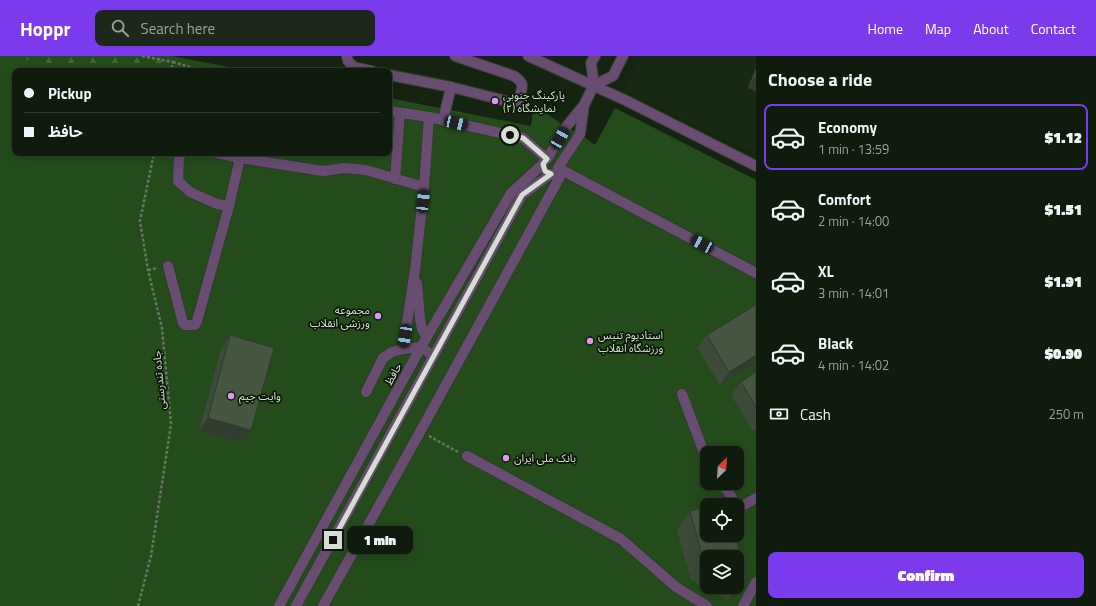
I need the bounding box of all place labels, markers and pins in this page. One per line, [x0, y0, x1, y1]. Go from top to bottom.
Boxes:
place label: پارکینگ جنوبی نمایشگاه (۲) [503, 87, 565, 116]
marker: پارکینگ جنوبی نمایشگاه (۲) [490, 96, 500, 106]
place label: مجموعه ورزشی انقلاب [310, 302, 370, 331]
marker: مجموعه ورزشی انقلاب [373, 311, 383, 321]
place label: استادیوم تنیس ورزشگاه انقلاب [598, 327, 664, 356]
marker: استادیوم تنیس ورزشگاه انقلاب [585, 336, 595, 346]
place label: وایت جیم [239, 388, 281, 405]
marker: وایت جیم [226, 391, 236, 401]
place label: بانک ملی ایران [514, 450, 576, 466]
marker: بانک ملی ایران [501, 453, 511, 463]

